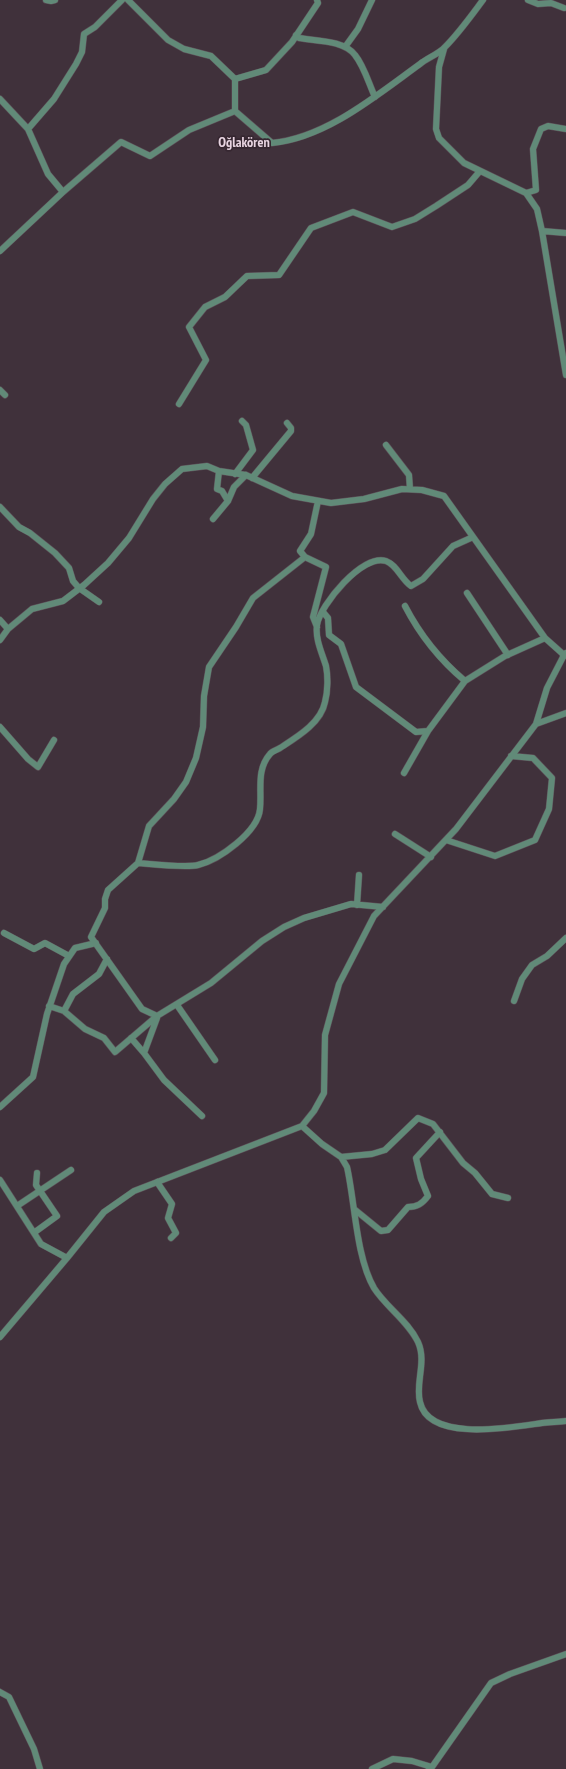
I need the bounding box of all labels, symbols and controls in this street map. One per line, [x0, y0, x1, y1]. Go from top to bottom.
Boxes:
district label: Oğlakören [218, 135, 270, 151]

